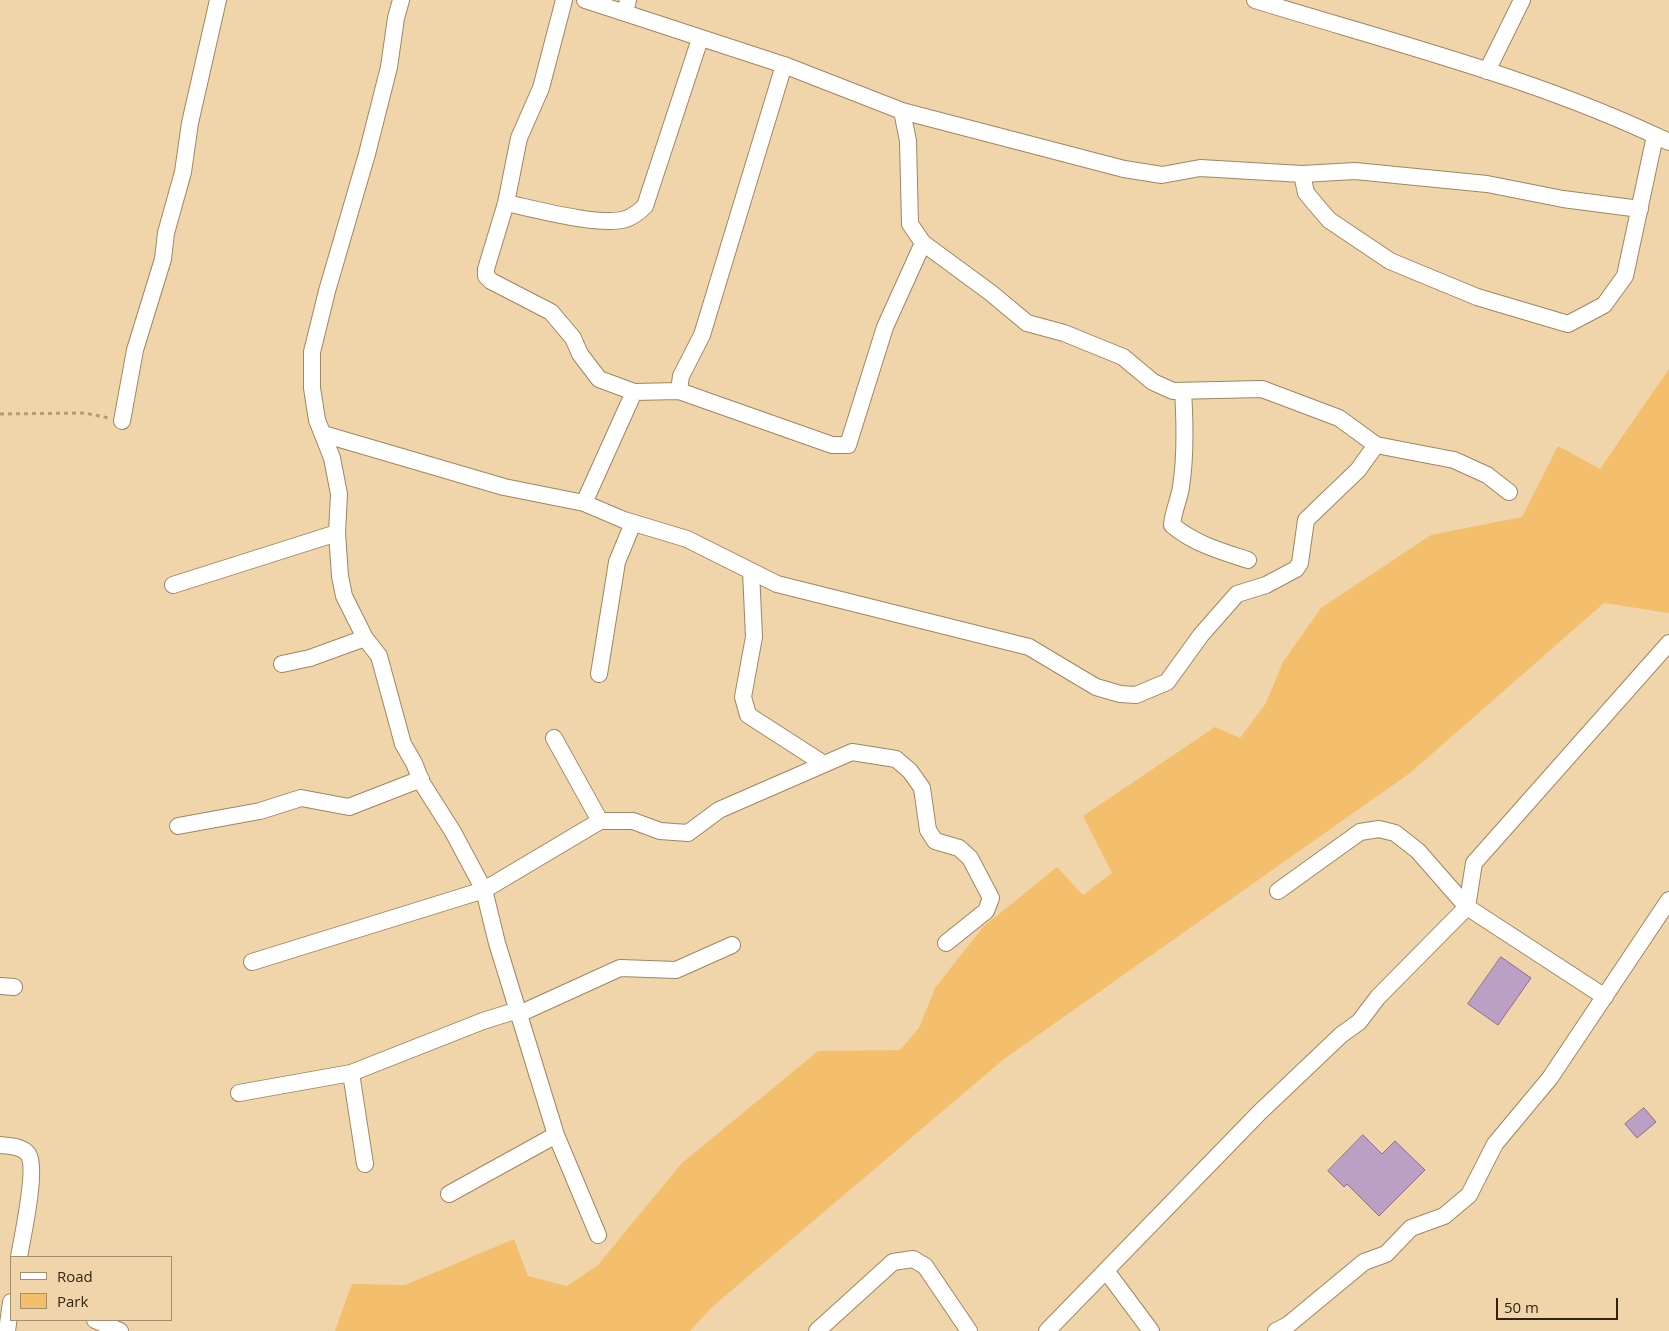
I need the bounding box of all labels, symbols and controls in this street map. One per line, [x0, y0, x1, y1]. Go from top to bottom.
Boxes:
legend [10, 1256, 172, 1321]
text: Road [57, 1266, 93, 1286]
scale bar [1499, 1288, 1622, 1320]
text: Park [57, 1291, 88, 1311]
text: 50 m [1504, 1297, 1539, 1317]

